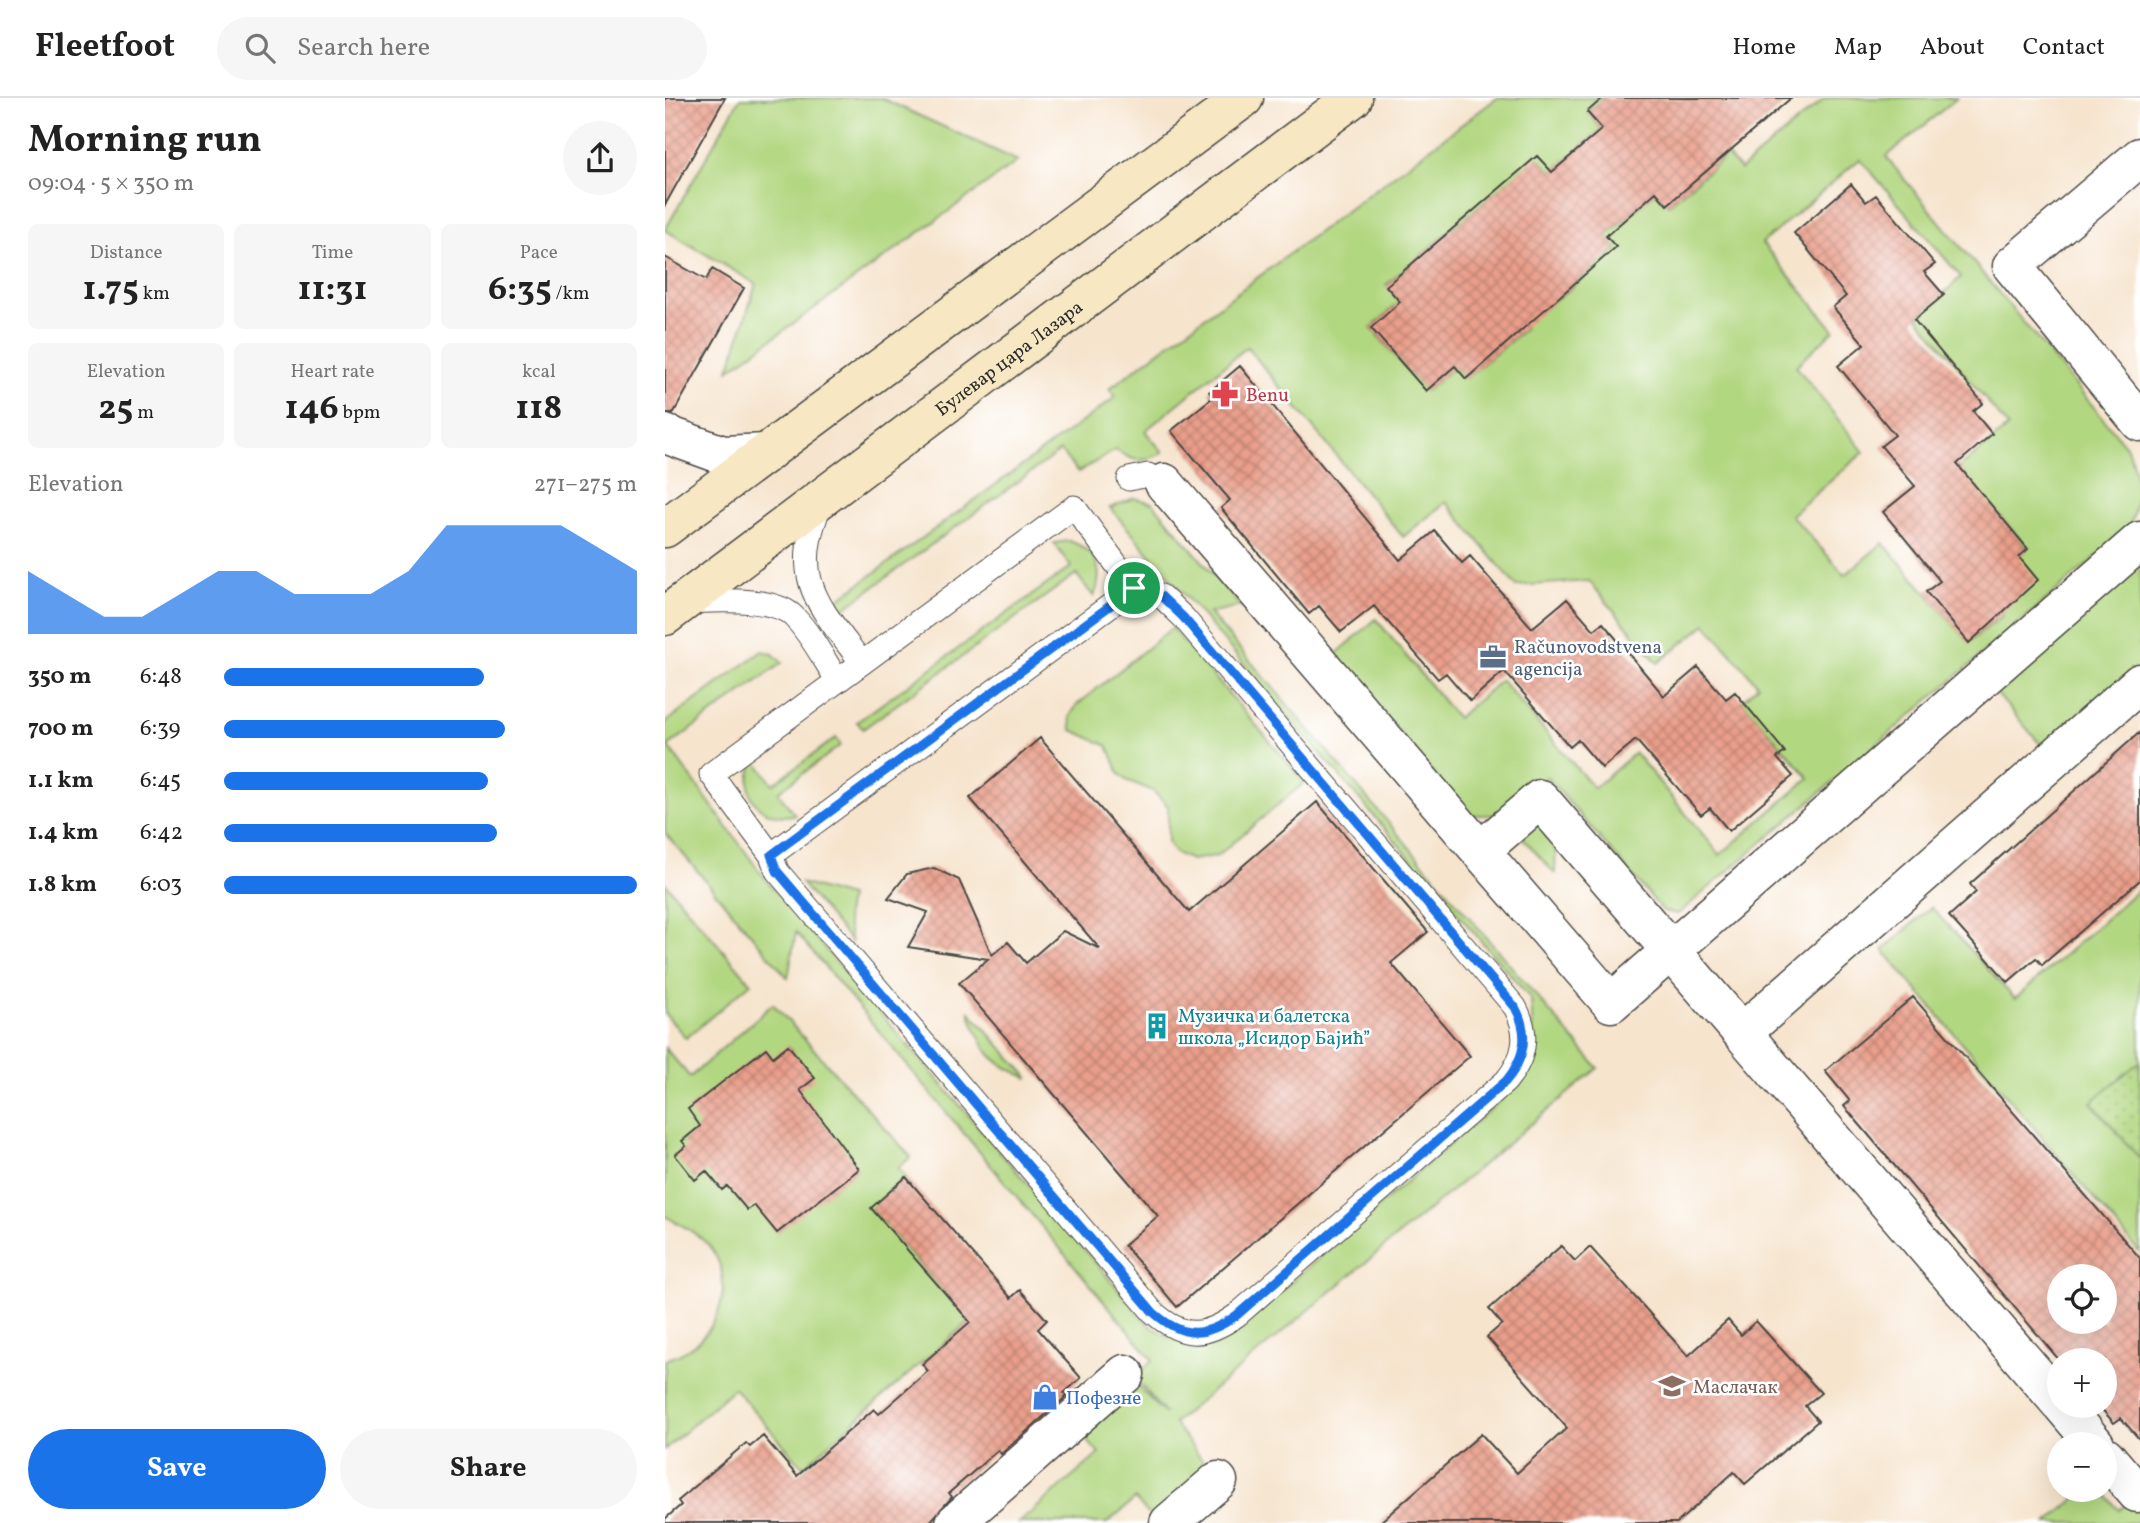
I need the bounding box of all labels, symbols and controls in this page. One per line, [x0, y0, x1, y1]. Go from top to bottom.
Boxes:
search box [217, 17, 707, 80]
text: Fleetfoot [35, 25, 175, 71]
icon: search [241, 29, 279, 67]
text: Search here [297, 30, 430, 66]
text: Home [1732, 31, 1796, 65]
text: Map [1834, 31, 1882, 65]
text: About [1920, 31, 1985, 65]
text: Contact [2023, 31, 2105, 65]
text: Morning run [28, 115, 262, 168]
button: share [563, 121, 637, 195]
text: 09:04 · 5 × 350 m [28, 168, 194, 200]
text: Distance [90, 240, 163, 266]
text: Time [312, 240, 353, 266]
text: Pace [520, 240, 558, 266]
text: 1.75 [82, 266, 139, 314]
text: 11:31 [297, 266, 368, 314]
text: 6:35 [488, 266, 552, 314]
text: km [139, 281, 170, 307]
text: /km [552, 281, 590, 307]
street label: Булевар цара Лазара [930, 295, 1089, 423]
text: Elevation [87, 359, 166, 385]
text: Heart rate [291, 359, 374, 385]
text: kcal [522, 359, 556, 385]
pharmacy icon: Benu [1210, 379, 1240, 409]
place label: Benu [1246, 383, 1289, 409]
text: 25 [98, 385, 133, 433]
text: 146 [284, 385, 339, 433]
text: 118 [515, 385, 562, 433]
text: m [133, 400, 154, 426]
text: bpm [339, 400, 381, 426]
text: Elevation [28, 469, 124, 501]
text: 271–275 m [534, 469, 637, 501]
pin [1104, 558, 1164, 618]
icon: arrive [1115, 569, 1153, 607]
place label: Računovodstvena agencija [1514, 635, 1662, 683]
office icon: Računovodstvena agencija [1478, 642, 1508, 672]
text: 350 m [28, 661, 92, 693]
text: 6:48 [140, 661, 182, 693]
text: 700 m [28, 713, 94, 745]
text: 6:39 [140, 713, 180, 745]
text: 1.1 km [28, 765, 94, 797]
text: 6:45 [140, 765, 181, 797]
text: 1.4 km [28, 817, 99, 849]
text: 6:42 [140, 817, 183, 849]
text: 1.8 km [28, 869, 97, 901]
text: 6:03 [140, 869, 182, 901]
place label: Музичка и балетска школа „Исидор Бајић” [1178, 1004, 1370, 1052]
building icon: Музичка и балетска школа „Исидор Бајић” [1142, 1011, 1172, 1041]
map controls [2047, 1264, 2117, 1502]
button: locate [2047, 1264, 2117, 1334]
button: + [2047, 1348, 2117, 1418]
school or university icon: Маслачак [1657, 1371, 1687, 1401]
place label: Маслачак [1693, 1375, 1778, 1401]
shop icon: Пофезне [1030, 1382, 1060, 1412]
place label: Пофезне [1066, 1386, 1141, 1412]
button: Save [28, 1429, 326, 1509]
button: Share [340, 1429, 637, 1509]
button: − [2047, 1432, 2117, 1502]

